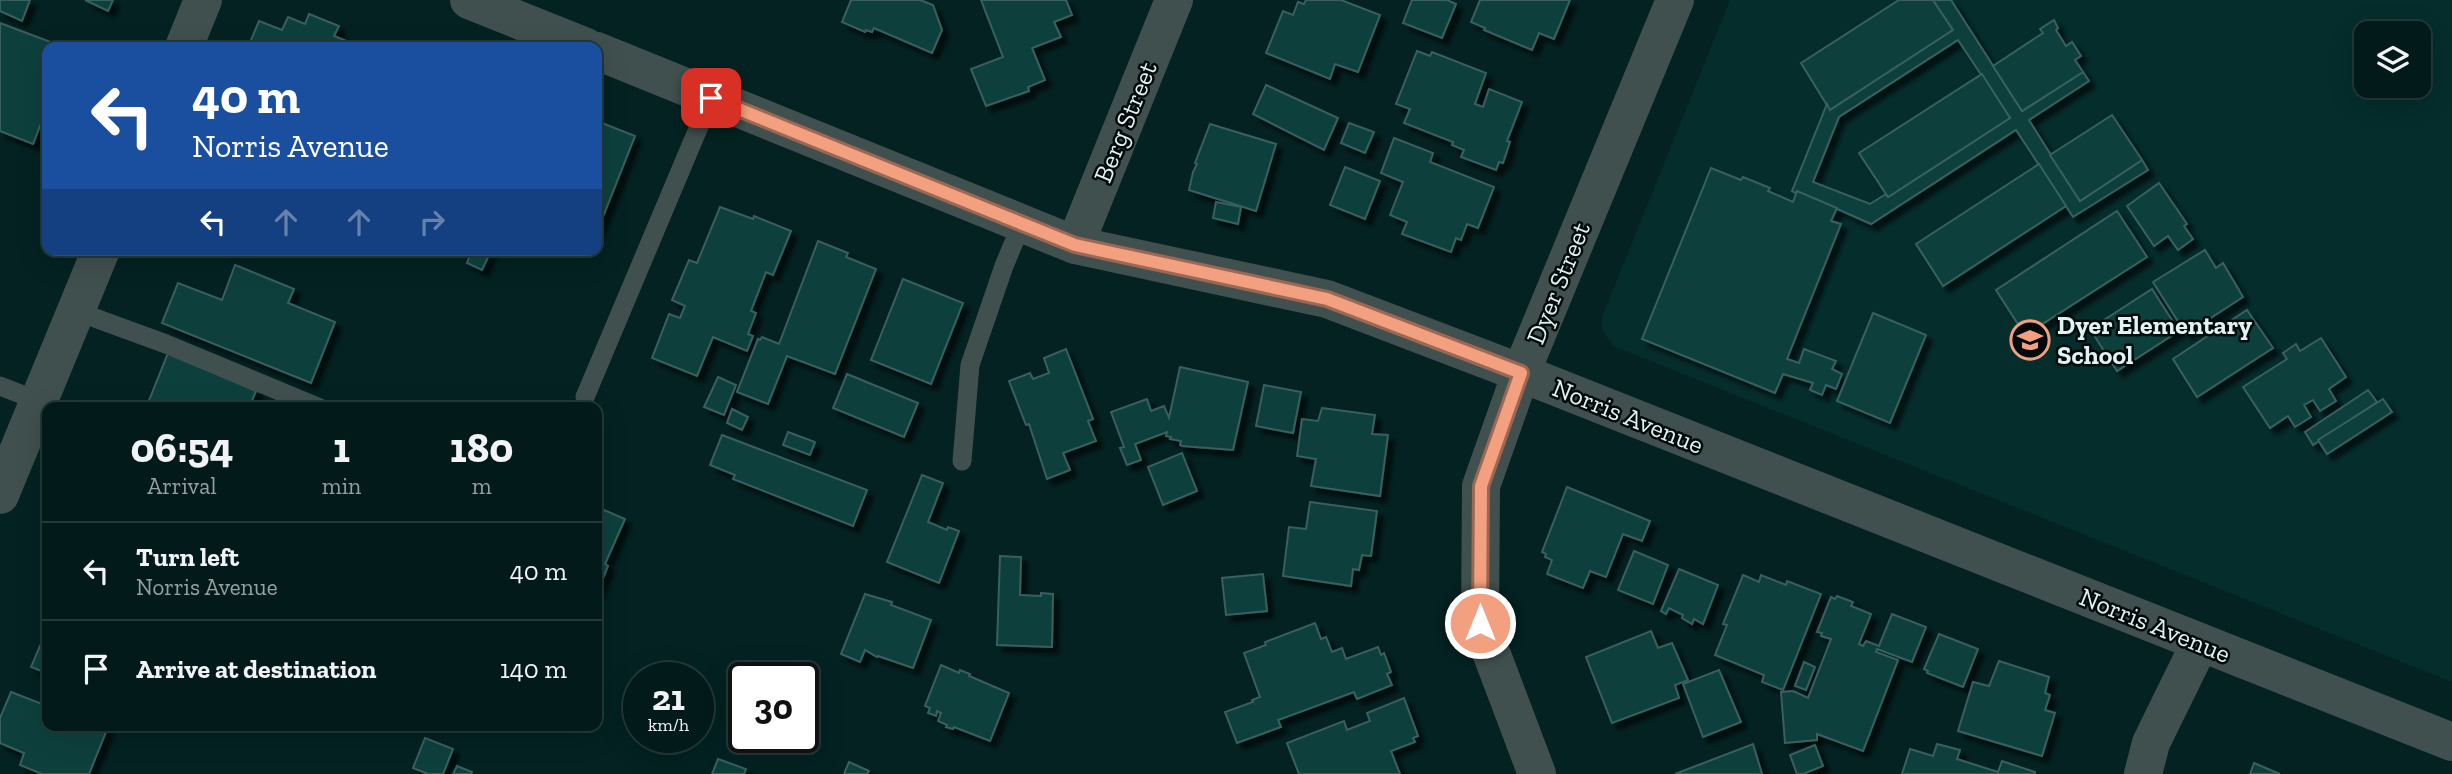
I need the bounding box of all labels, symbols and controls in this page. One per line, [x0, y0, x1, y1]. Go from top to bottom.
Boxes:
map controls [2354, 21, 2431, 98]
button: layers [2354, 21, 2431, 98]
street label: Berg Street [1086, 57, 1164, 187]
text: 40 m [192, 67, 300, 126]
pin [681, 68, 741, 128]
icon: left [77, 70, 168, 161]
icon: arrive [692, 79, 730, 117]
text: Norris Avenue [192, 127, 389, 165]
icon: left [194, 203, 232, 241]
icon: ahead [267, 203, 305, 241]
icon: ahead [340, 203, 378, 241]
icon: right [413, 203, 451, 241]
street label: Dyer Street [1519, 217, 1597, 349]
place label: Dyer Elementary School [2057, 309, 2252, 371]
school or university icon: Dyer Elementary School [2009, 319, 2051, 361]
street label: Norris Avenue [1548, 371, 1708, 461]
text: 06:54 [130, 422, 233, 473]
text: 1 [333, 422, 350, 473]
text: 180 [450, 422, 514, 473]
text: Arrival [147, 472, 217, 500]
text: min [322, 472, 361, 500]
text: m [472, 472, 492, 500]
text: Turn left [136, 541, 239, 573]
icon: left [77, 552, 115, 590]
text: 40 m [510, 555, 567, 587]
text: Norris Avenue [136, 573, 278, 601]
street label: Norris Avenue [2075, 580, 2235, 670]
position arrow [1443, 586, 1517, 660]
icon: arrive [77, 650, 115, 688]
text: Arrive at destination [136, 653, 376, 685]
text: 140 m [500, 653, 567, 685]
speed limit sign: 30 [728, 662, 819, 753]
text: 21 [652, 677, 685, 719]
text: km/h [648, 714, 689, 736]

